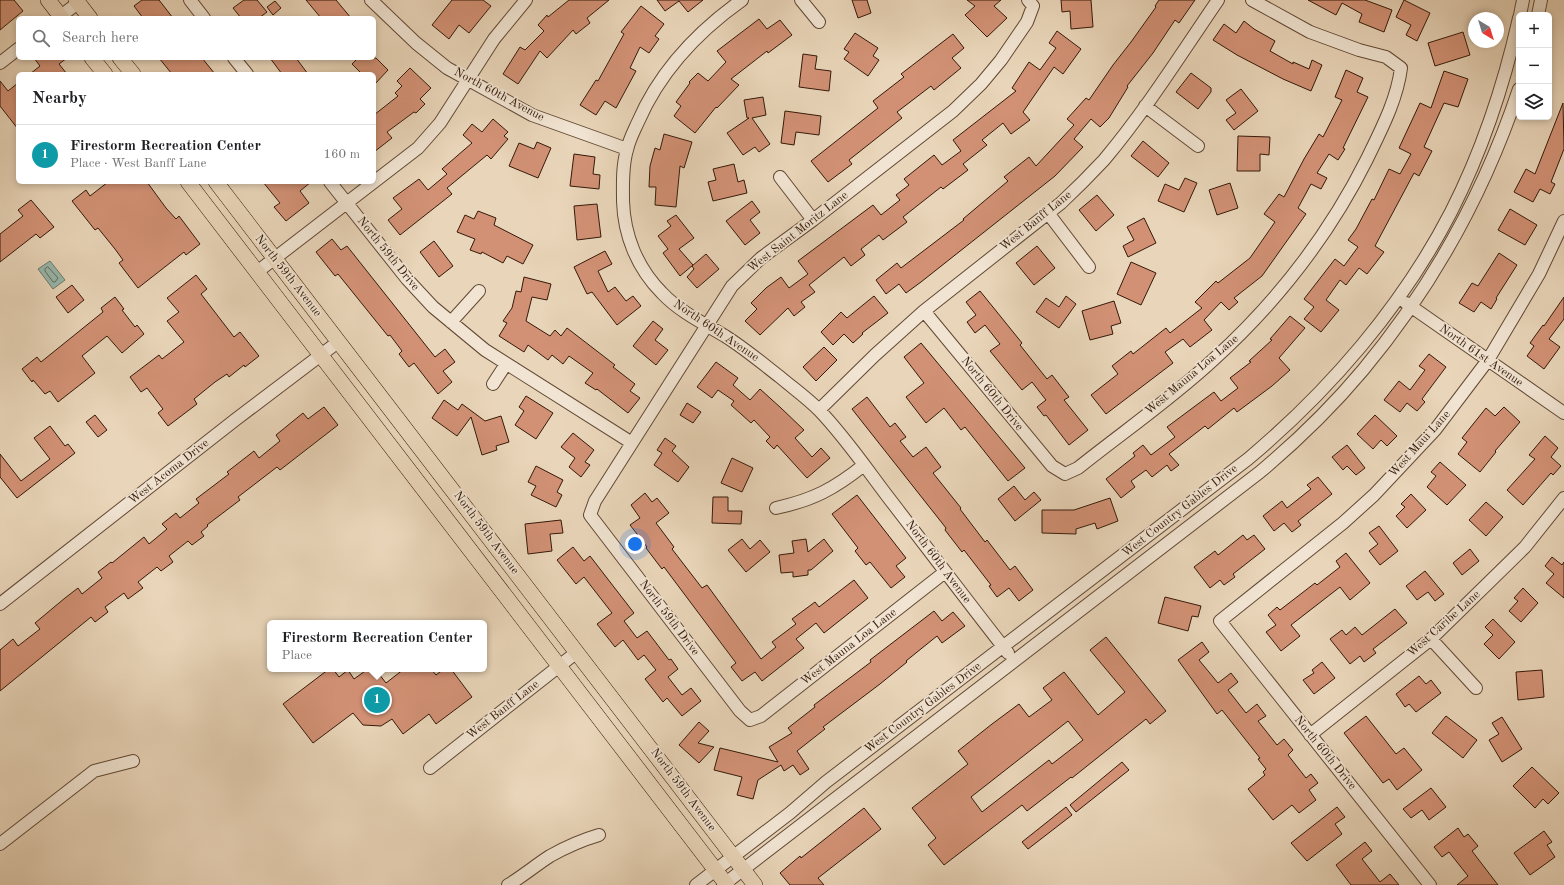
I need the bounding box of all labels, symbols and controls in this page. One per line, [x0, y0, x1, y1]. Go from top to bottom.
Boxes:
north arrow [1468, 12, 1504, 48]
map controls [1516, 12, 1552, 120]
button: + [1516, 12, 1552, 48]
search box [16, 16, 376, 60]
icon: search [30, 27, 52, 49]
text: Search here [62, 31, 139, 46]
button: − [1516, 48, 1552, 84]
street label: North 60th Avenue [452, 66, 547, 124]
button: layers [1516, 84, 1552, 120]
text: Nearby [32, 90, 87, 107]
text: Firestorm Recreation Center [70, 139, 261, 154]
text: 1 [41, 148, 49, 161]
text: 160 m [323, 148, 360, 161]
text: Place · West Banff Lane [70, 157, 207, 170]
street label: West Banff Lane [998, 188, 1074, 253]
street label: West Saint Moritz Lane [746, 189, 851, 275]
street label: North 59th Drive [355, 214, 422, 294]
street label: North 59th Avenue [252, 232, 325, 320]
street label: North 60th Avenue [671, 298, 761, 364]
street label: North 61st Avenue [1437, 323, 1525, 390]
street label: West Mauna Loa Lane [1143, 332, 1241, 417]
street label: North 60th Drive [959, 355, 1026, 434]
street label: West Maui Lane [1387, 408, 1453, 480]
street label: West Acoma Drive [127, 437, 212, 507]
street label: West Country Gables Drive [1120, 462, 1240, 560]
street label: North 59th Avenue [451, 489, 522, 577]
street label: North 60th Avenue [903, 518, 973, 606]
your location [625, 534, 645, 554]
street label: North 59th Drive [637, 577, 702, 658]
street label: West Caribe Lane [1405, 588, 1483, 660]
street label: West Mauna Loa Lane [799, 606, 899, 688]
popup [267, 620, 487, 672]
text: Firestorm Recreation Center [282, 631, 472, 646]
text: Place [282, 649, 312, 662]
street label: West Country Gables Drive [862, 660, 984, 756]
street label: West Banff Lane [465, 678, 542, 742]
pin: 1 [364, 685, 390, 715]
street label: North 60th Drive [1292, 714, 1359, 793]
street label: North 59th Avenue [648, 746, 719, 834]

